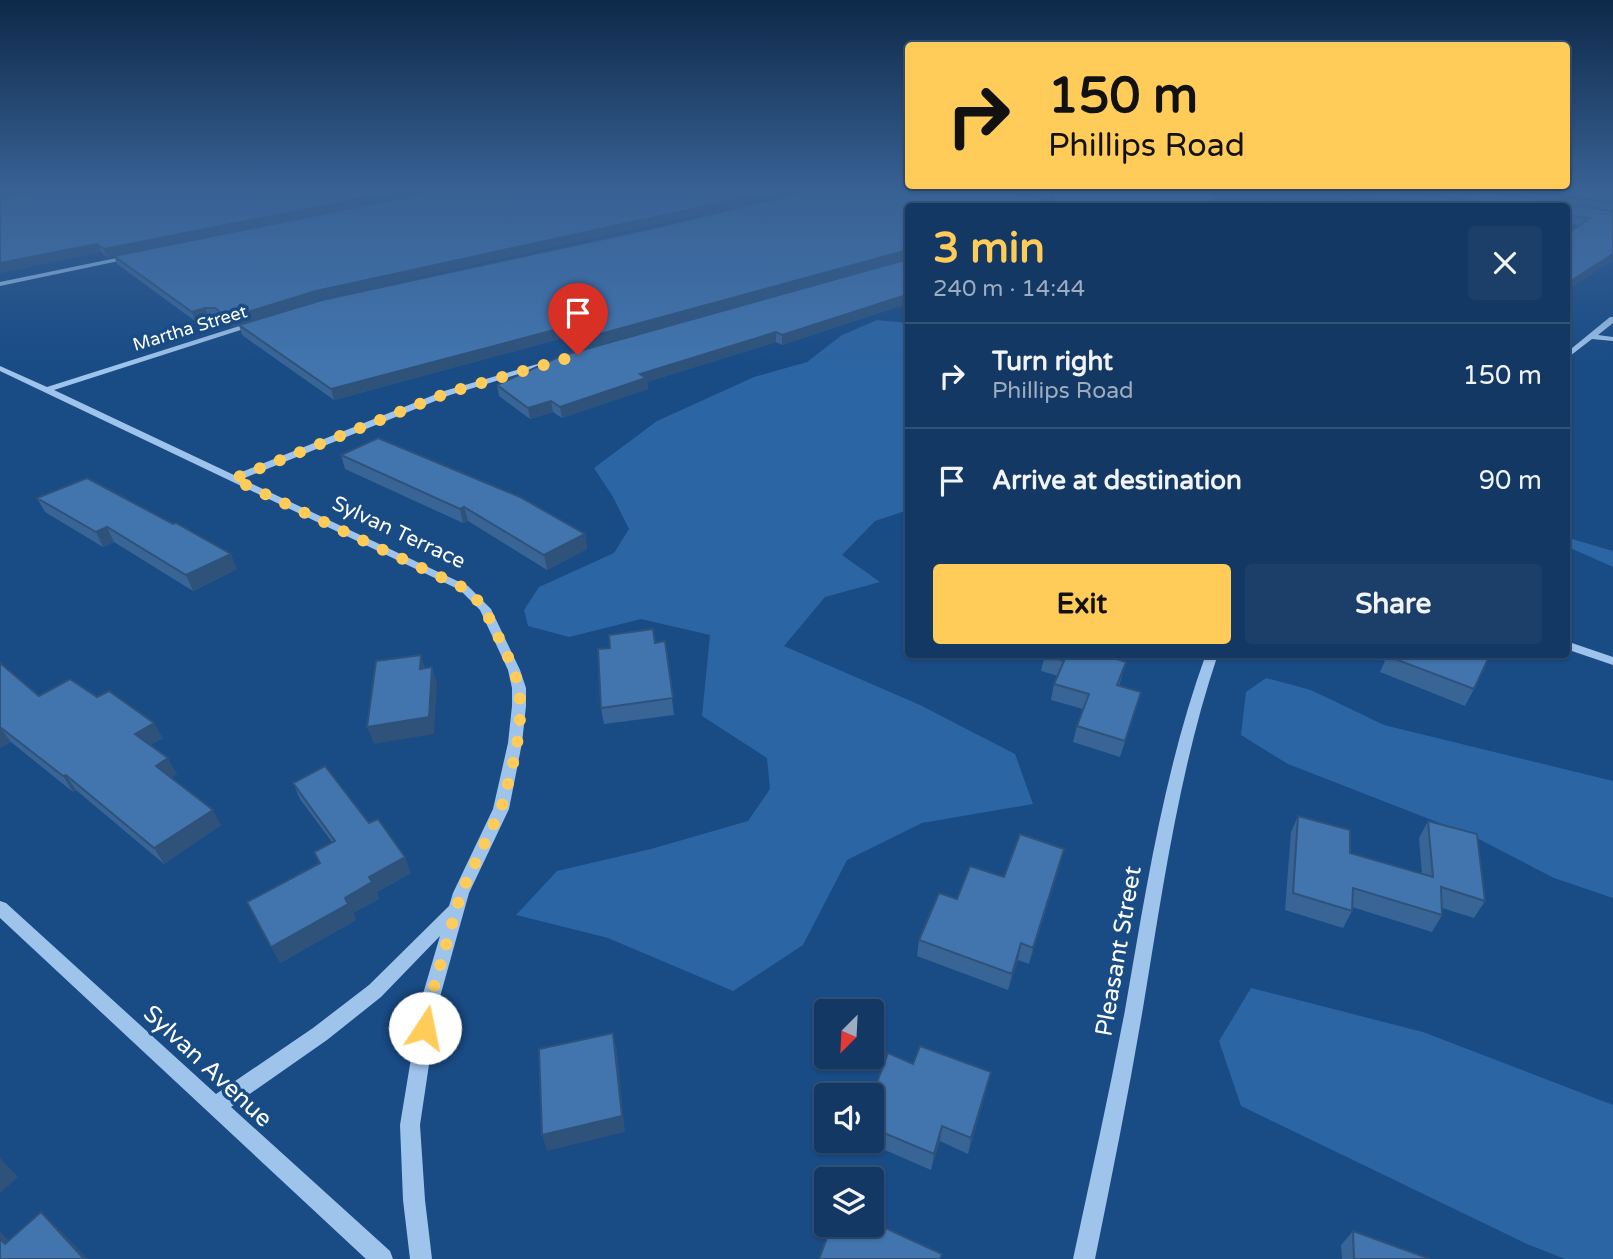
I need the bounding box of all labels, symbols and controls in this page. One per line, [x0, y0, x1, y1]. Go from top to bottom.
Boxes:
text: 150 m [1048, 67, 1198, 126]
icon: right [933, 70, 1024, 161]
text: Phillips Road [1048, 127, 1245, 165]
text: 3 min [933, 223, 1045, 274]
button: close [1468, 226, 1542, 300]
text: 240 m · 14:44 [933, 275, 1085, 303]
pin [548, 283, 608, 355]
icon: arrive [559, 294, 597, 332]
street label: Martha Street [130, 300, 250, 356]
text: Turn right [992, 346, 1113, 377]
icon: right [933, 357, 971, 395]
text: 150 m [1462, 360, 1542, 391]
text: Phillips Road [992, 377, 1134, 405]
icon: arrive [933, 462, 971, 500]
text: Arrive at destination [992, 465, 1242, 496]
text: 90 m [1479, 465, 1542, 496]
street label: Sylvan Terrace [328, 491, 469, 574]
button: Exit [933, 564, 1231, 644]
button: Share [1245, 564, 1542, 644]
street label: Pleasant Street [1089, 864, 1148, 1038]
position arrow [388, 991, 462, 1065]
street label: Sylvan Avenue [137, 999, 278, 1133]
north arrow [814, 999, 884, 1069]
map controls [814, 999, 884, 1237]
button: sound [814, 1083, 884, 1153]
button: layers [814, 1167, 884, 1237]

